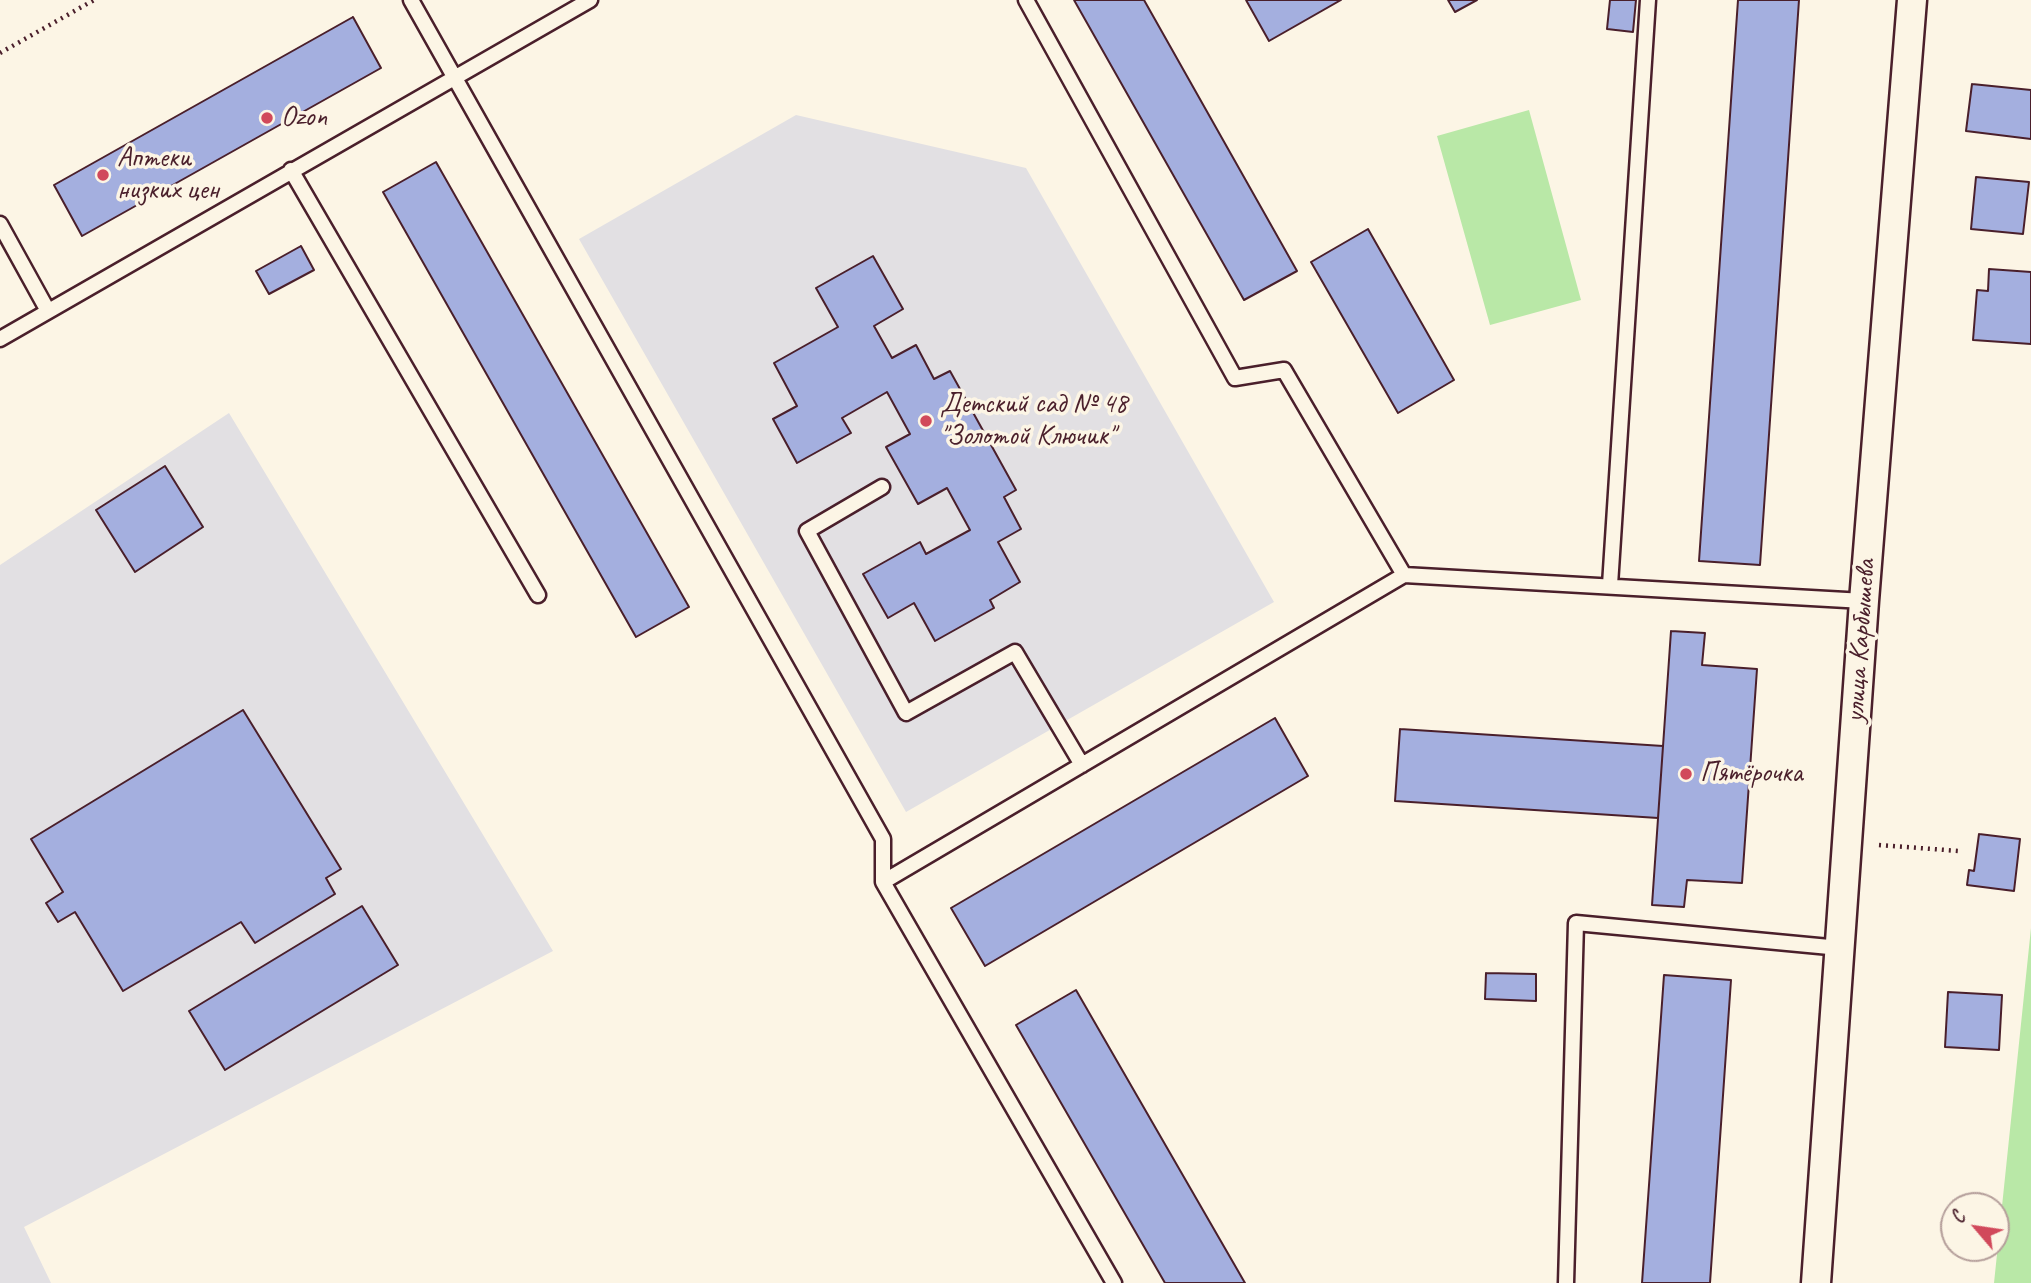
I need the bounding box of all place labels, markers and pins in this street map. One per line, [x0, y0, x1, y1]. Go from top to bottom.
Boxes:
place label: Ozon [281, 101, 327, 135]
marker: Ozon [259, 110, 275, 126]
place label: Аптеки низких цен [117, 142, 219, 208]
marker: Аптеки низких цен [95, 167, 111, 183]
place label: Детский сад № 48 "Золотой Ключик" [940, 388, 1127, 454]
marker: Детский сад № 48 "Золотой Ключик" [918, 413, 934, 429]
place label: Пятёрочка [1700, 757, 1803, 791]
marker: Пятёрочка [1678, 766, 1694, 782]

